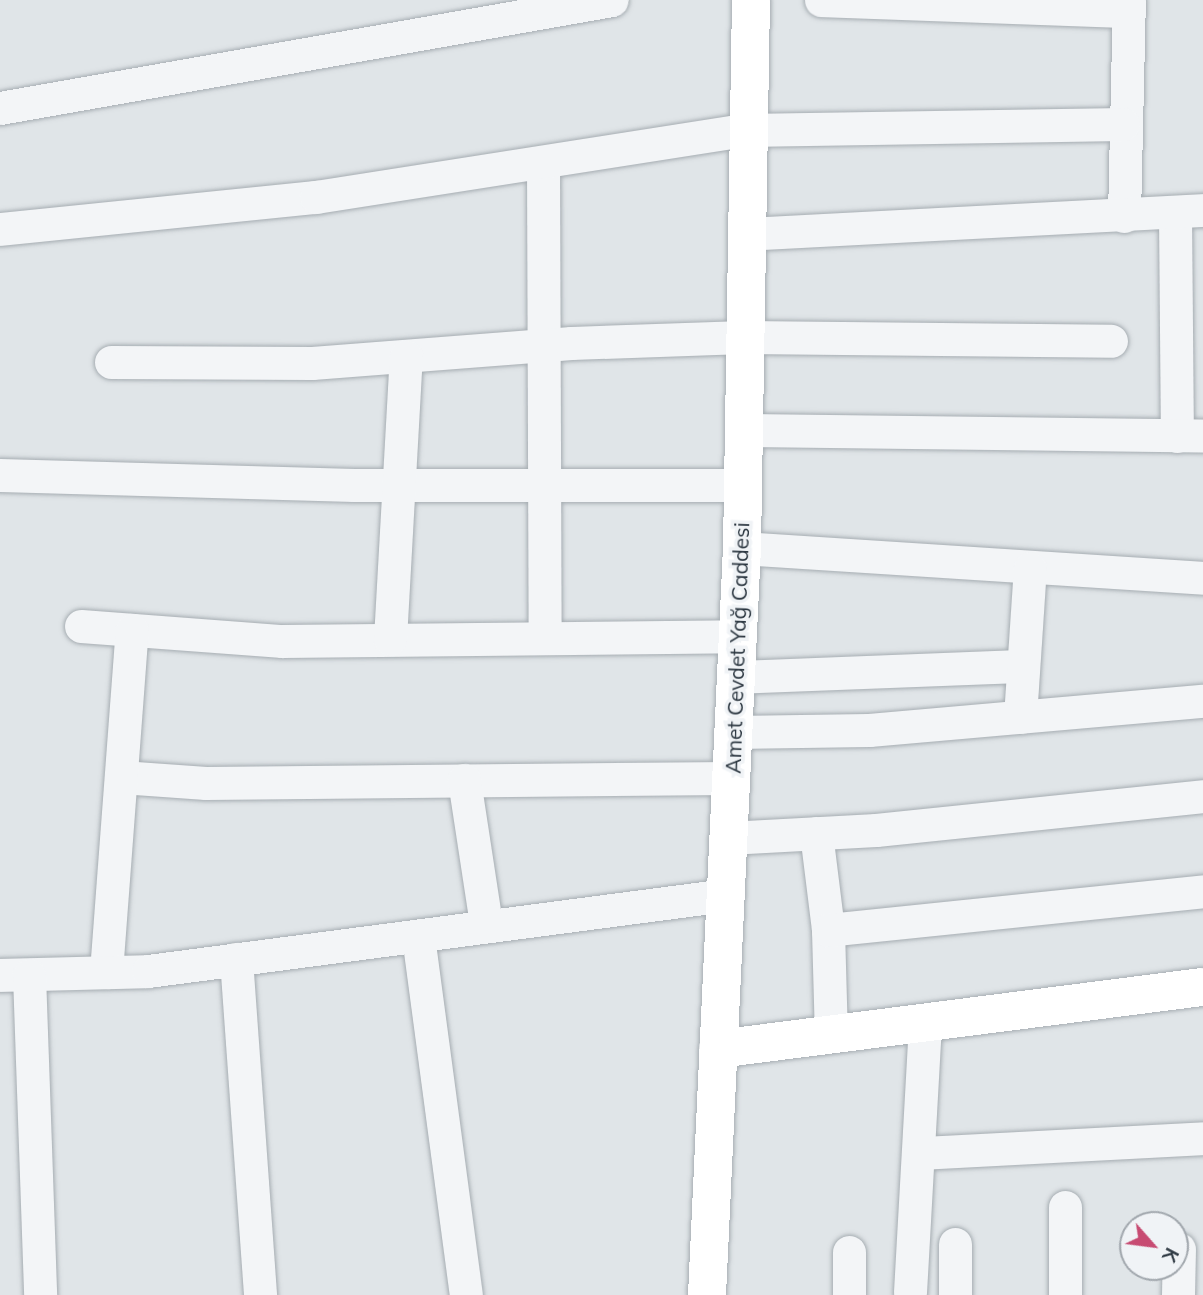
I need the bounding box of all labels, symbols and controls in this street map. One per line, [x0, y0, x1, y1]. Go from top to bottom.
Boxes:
street label: Amet Cevdet Yağ Caddesi [720, 522, 754, 774]
north arrow [1119, 1211, 1189, 1281]
text: K [1157, 1244, 1184, 1266]

